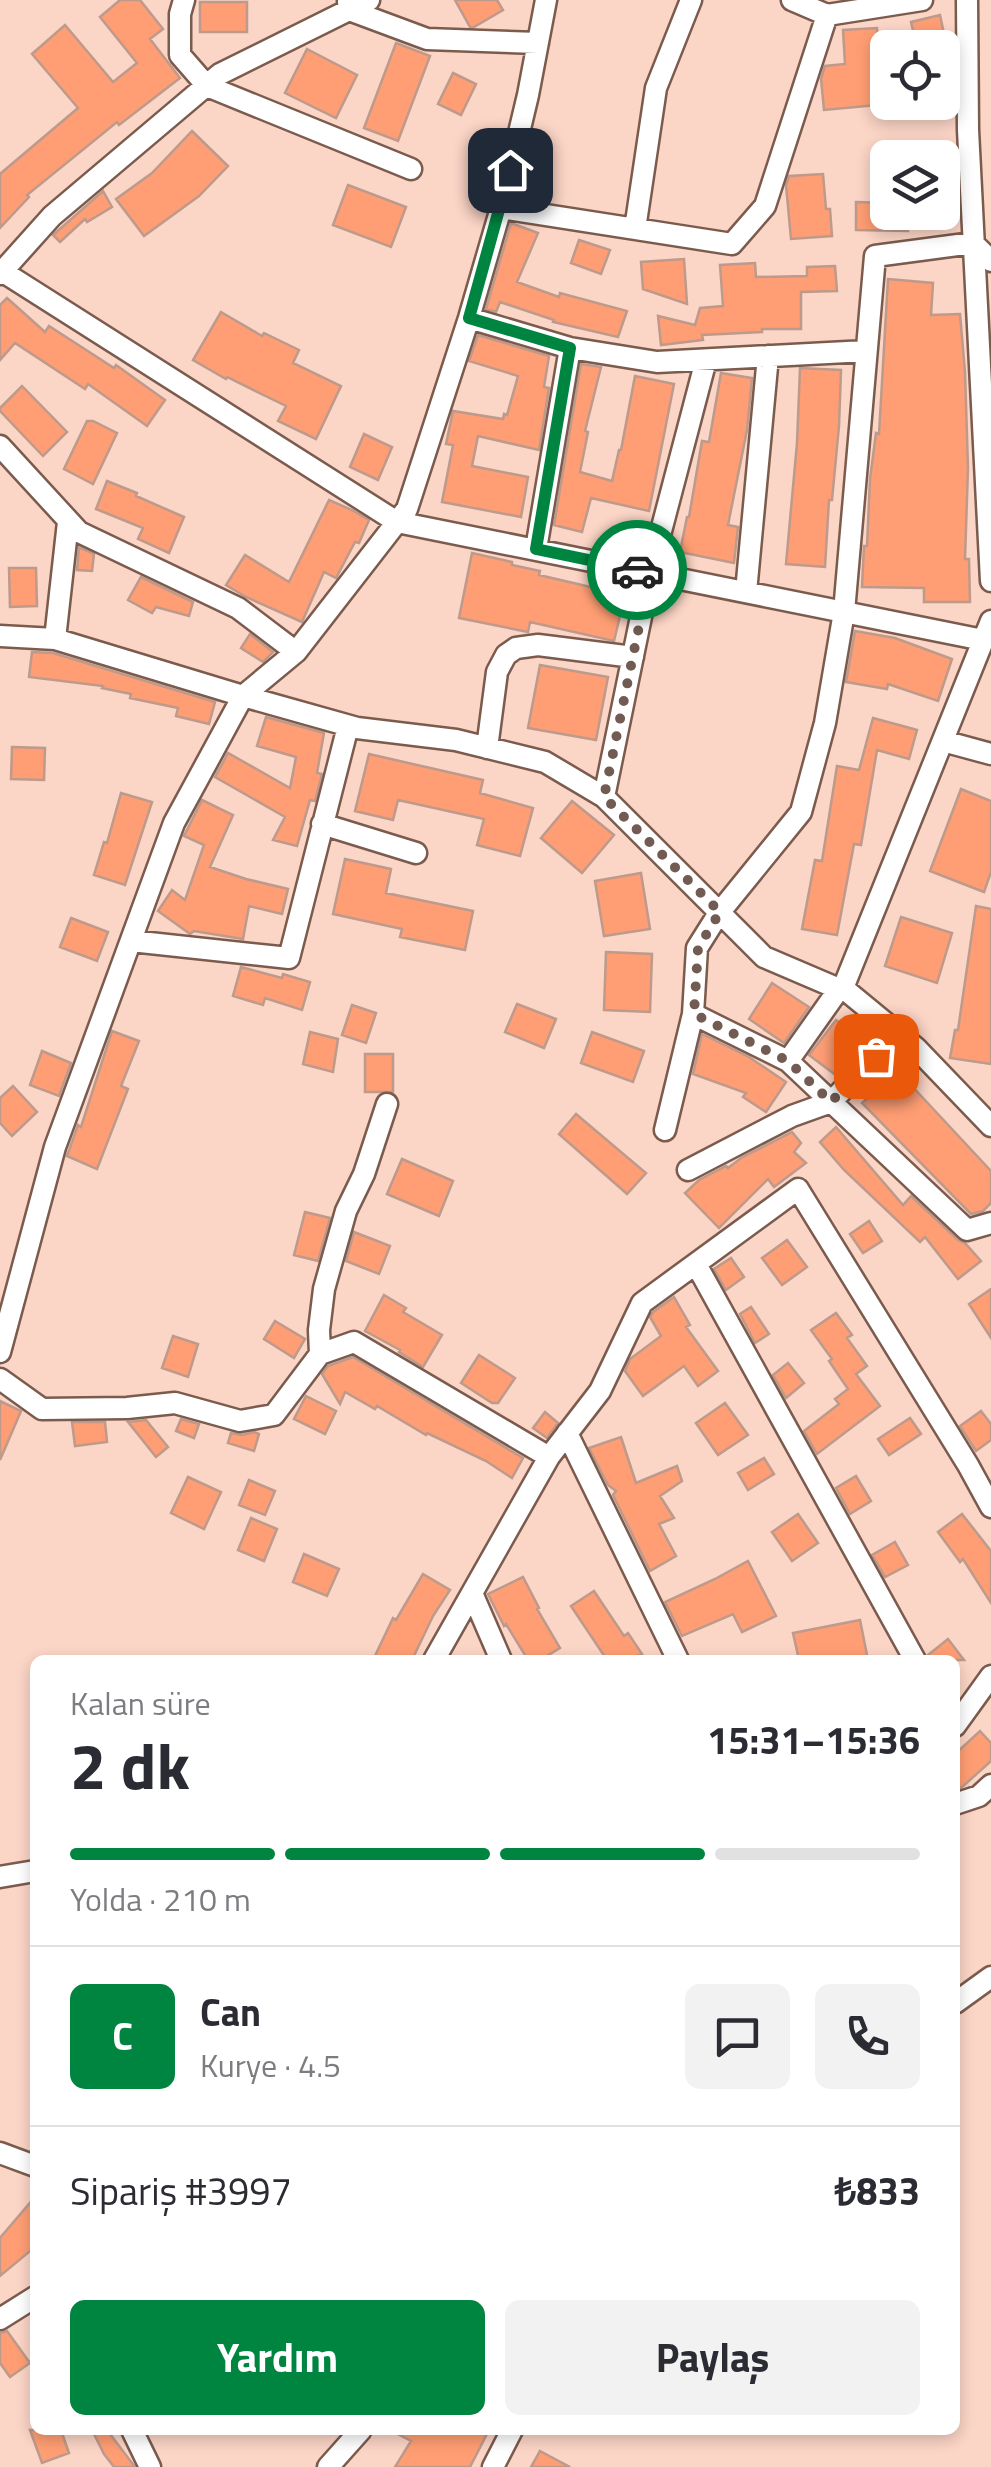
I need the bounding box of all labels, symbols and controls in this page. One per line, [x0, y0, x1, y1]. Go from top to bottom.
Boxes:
map controls [870, 30, 960, 230]
button: locate [870, 30, 960, 120]
pin [468, 128, 553, 213]
button: layers [870, 140, 960, 230]
icon: home [483, 143, 538, 198]
courier [587, 520, 687, 620]
icon: car [610, 543, 665, 598]
pin [834, 1014, 919, 1099]
icon: bag [849, 1029, 904, 1084]
text: Kalan süre [70, 1679, 211, 1727]
text: 15:31–15:36 [707, 1711, 920, 1769]
text: 2 dk [70, 1715, 190, 1814]
text: Yolda · 210 m [70, 1875, 251, 1923]
text: Can [200, 1983, 261, 2041]
button: chat [685, 1984, 790, 2089]
button: phone [815, 1984, 920, 2089]
text: C [112, 2007, 133, 2065]
text: Kurye · 4.5 [200, 2041, 341, 2089]
text: Sipariş #3997 [70, 2162, 292, 2220]
text: ₺833 [834, 2162, 920, 2220]
button: Yardım [70, 2300, 485, 2415]
button: Paylaş [505, 2300, 920, 2415]

